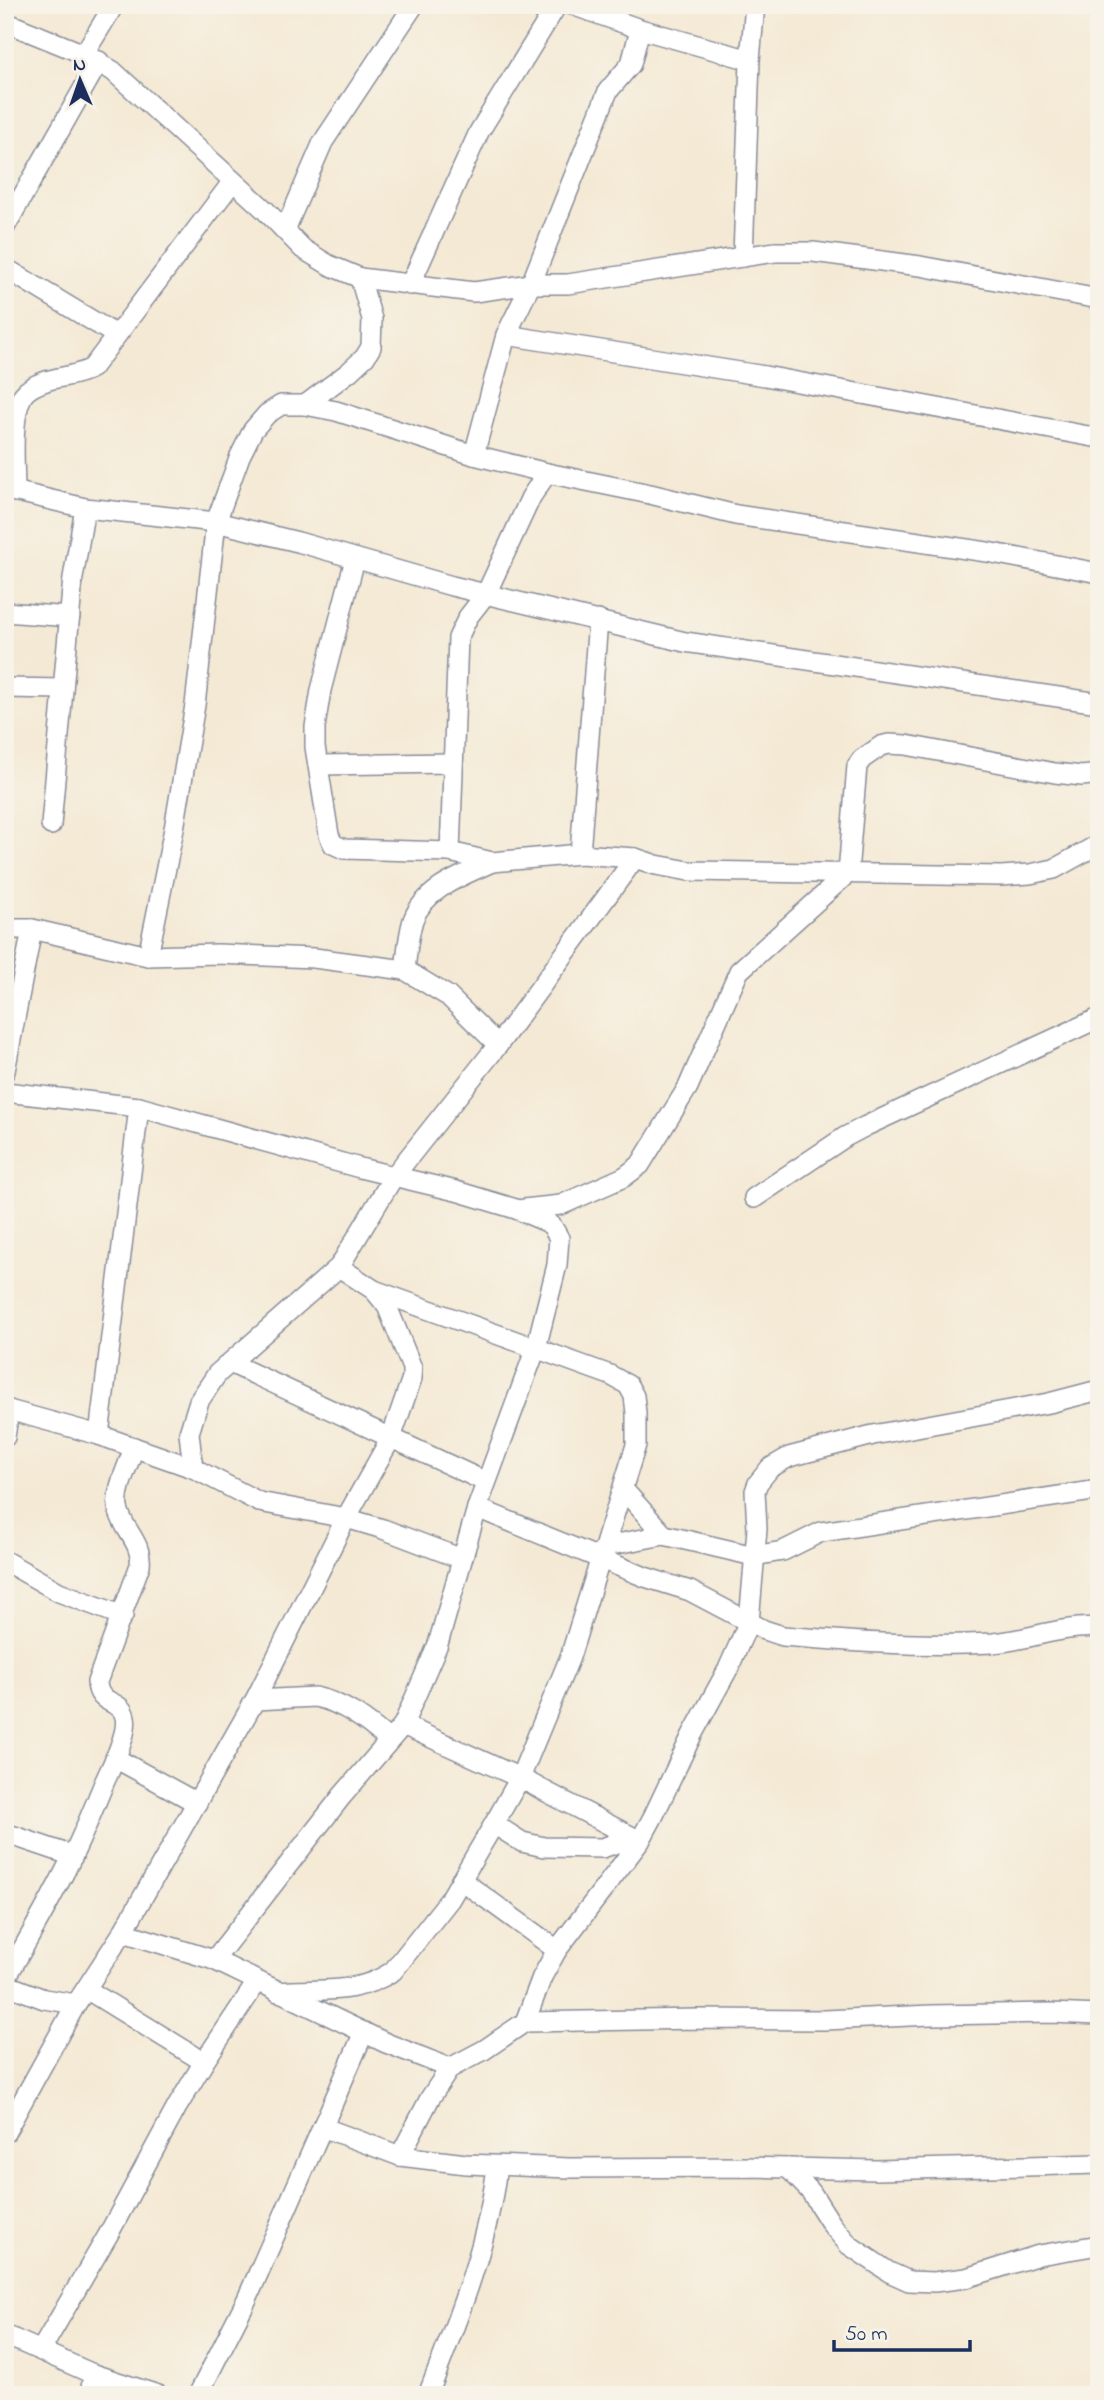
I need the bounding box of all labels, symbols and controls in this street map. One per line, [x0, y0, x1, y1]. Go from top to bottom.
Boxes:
north arrow [46, 46, 116, 116]
text: N [73, 52, 87, 79]
scale bar [834, 2309, 971, 2353]
text: 50 m [845, 2320, 888, 2350]

